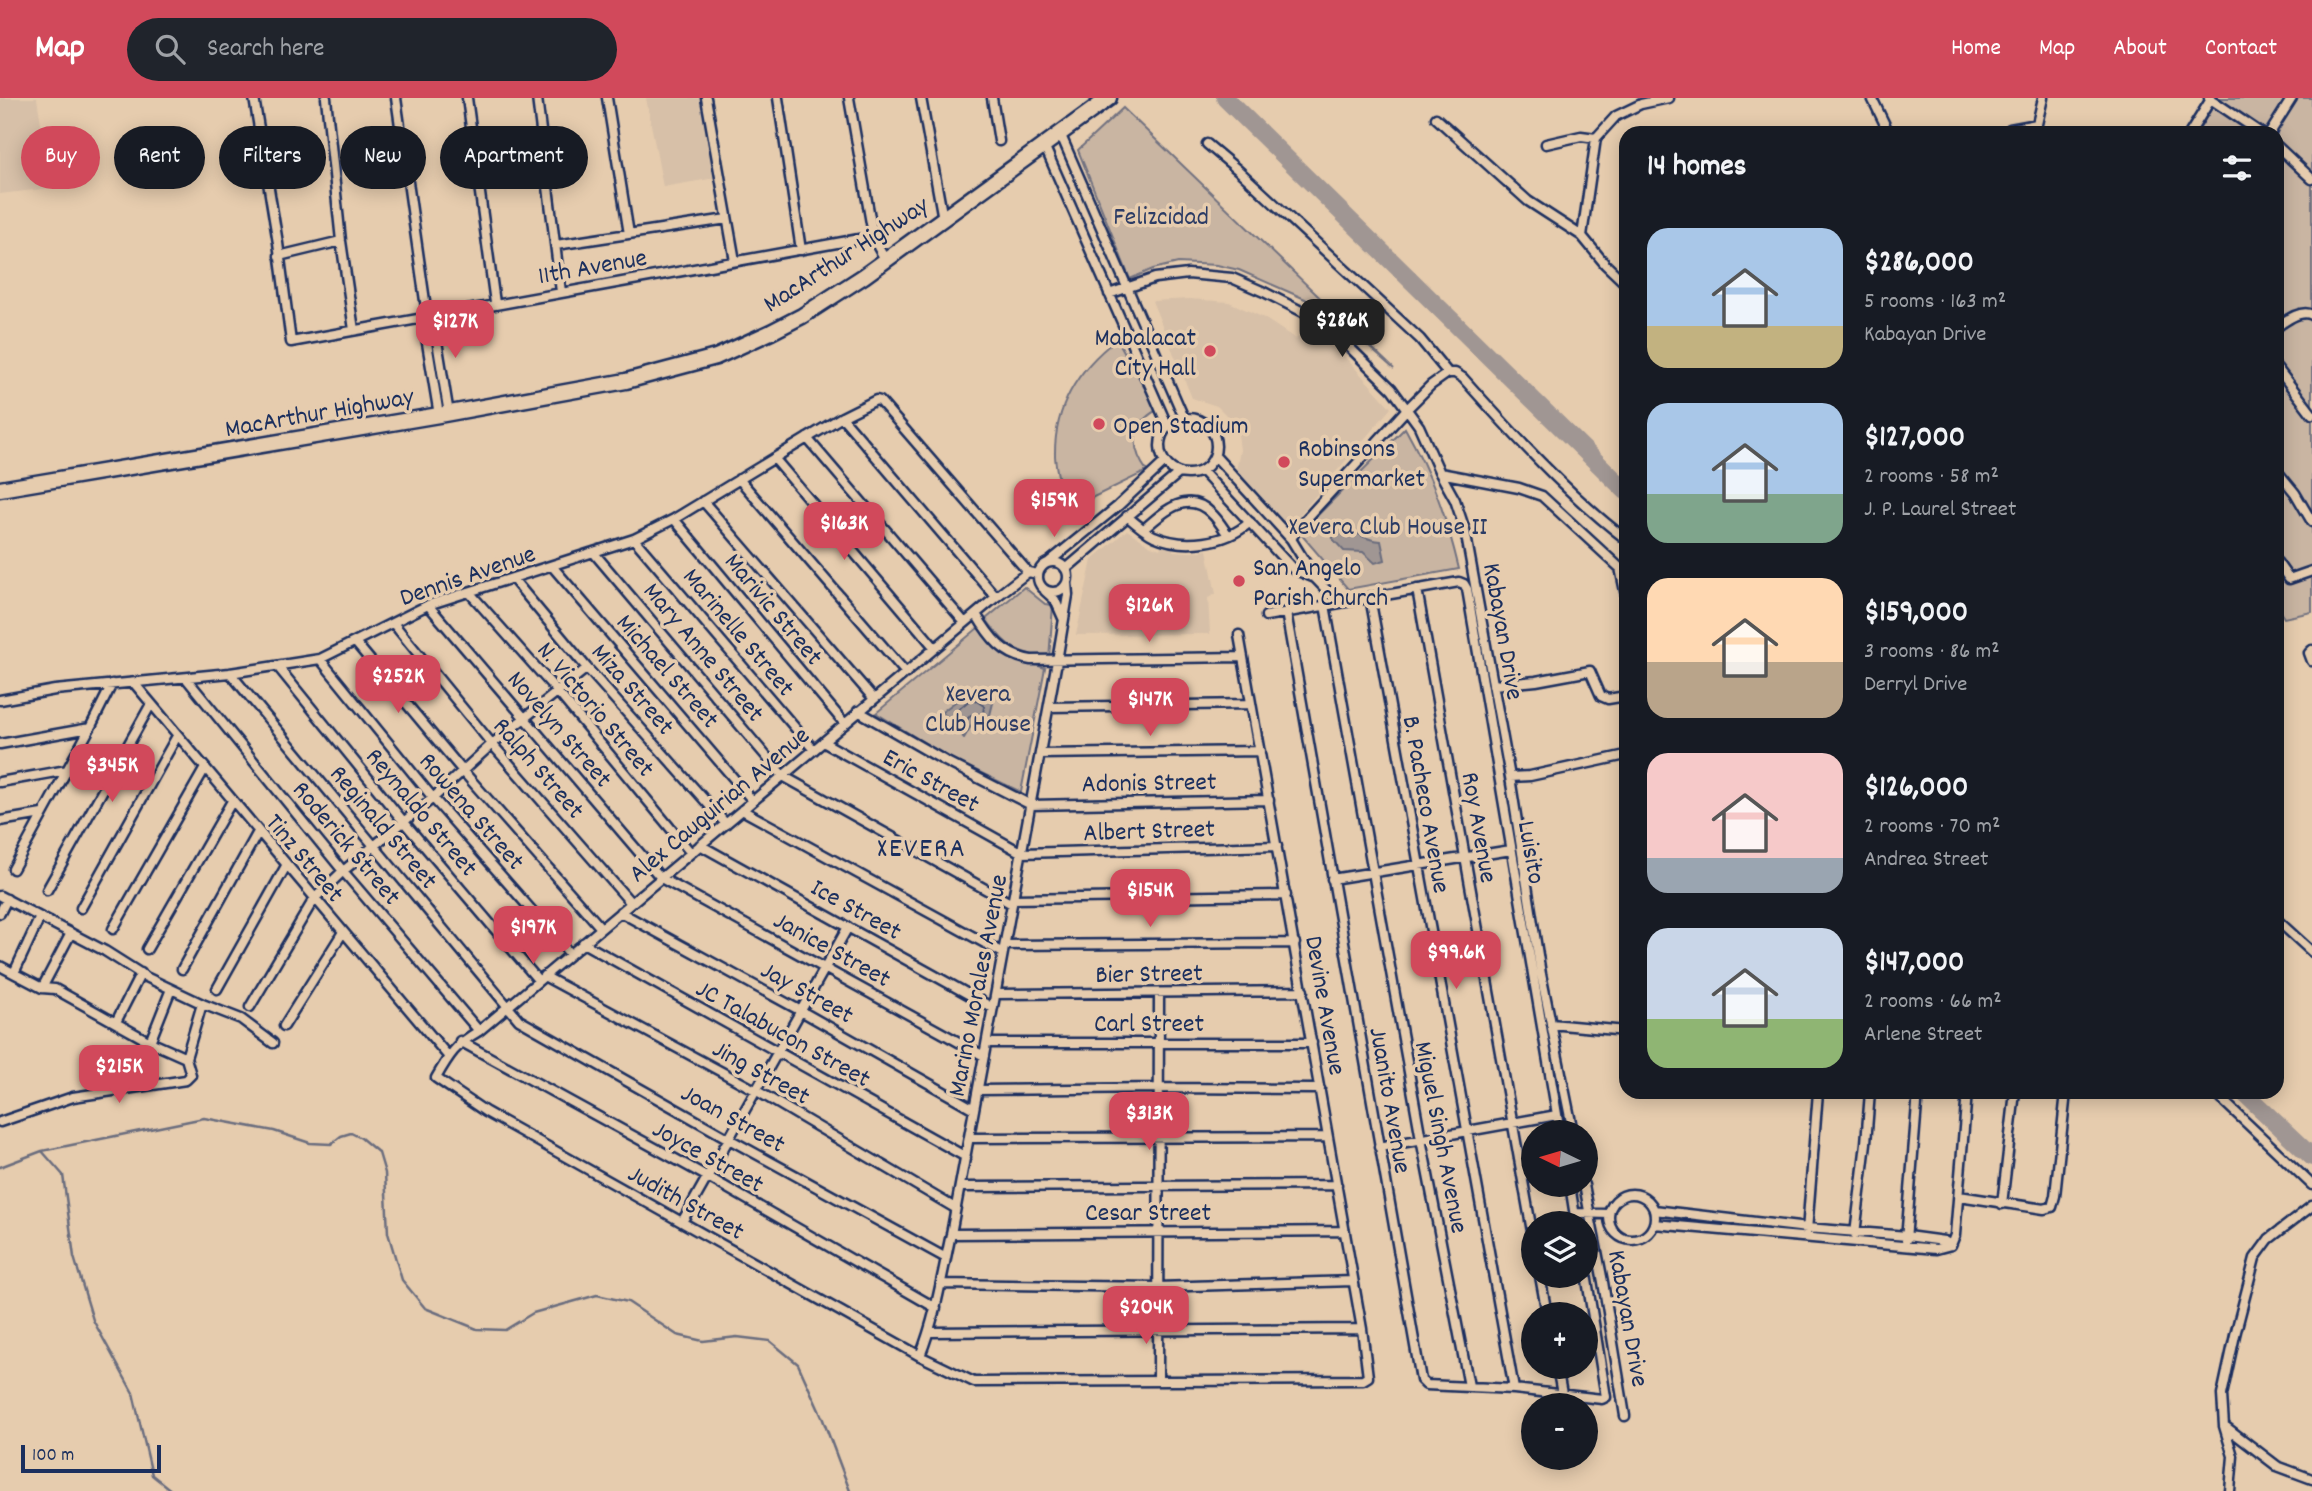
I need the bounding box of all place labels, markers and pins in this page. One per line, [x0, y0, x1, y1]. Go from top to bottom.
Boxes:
pin: $127K [406, 300, 504, 360]
pin: $286K [1293, 300, 1391, 359]
place label: Mabalacat City Hall [1094, 321, 1196, 388]
marker: Mabalacat City Hall [1202, 343, 1218, 359]
place label: Open Stadium [1113, 409, 1249, 446]
marker: Open Stadium [1091, 416, 1107, 432]
place label: Robinsons Supermarket [1298, 432, 1426, 499]
marker: Robinsons Supermarket [1276, 454, 1292, 470]
pin: $159K [1005, 480, 1103, 539]
pin: $163K [795, 503, 893, 562]
place label: San Angelo Parish Church [1253, 551, 1388, 618]
marker: San Angelo Parish Church [1231, 573, 1247, 589]
pin: $126K [1100, 584, 1198, 644]
pin: $252K [349, 656, 447, 715]
pin: $147K [1101, 678, 1199, 738]
pin: $345K [63, 744, 161, 804]
pin: $154K [1101, 870, 1199, 929]
pin: $197K [484, 906, 582, 966]
pin: $99.6K [1399, 932, 1513, 991]
pin: $215K [70, 1046, 168, 1105]
pin: $313K [1100, 1093, 1198, 1152]
pin: $204K [1097, 1286, 1195, 1346]

